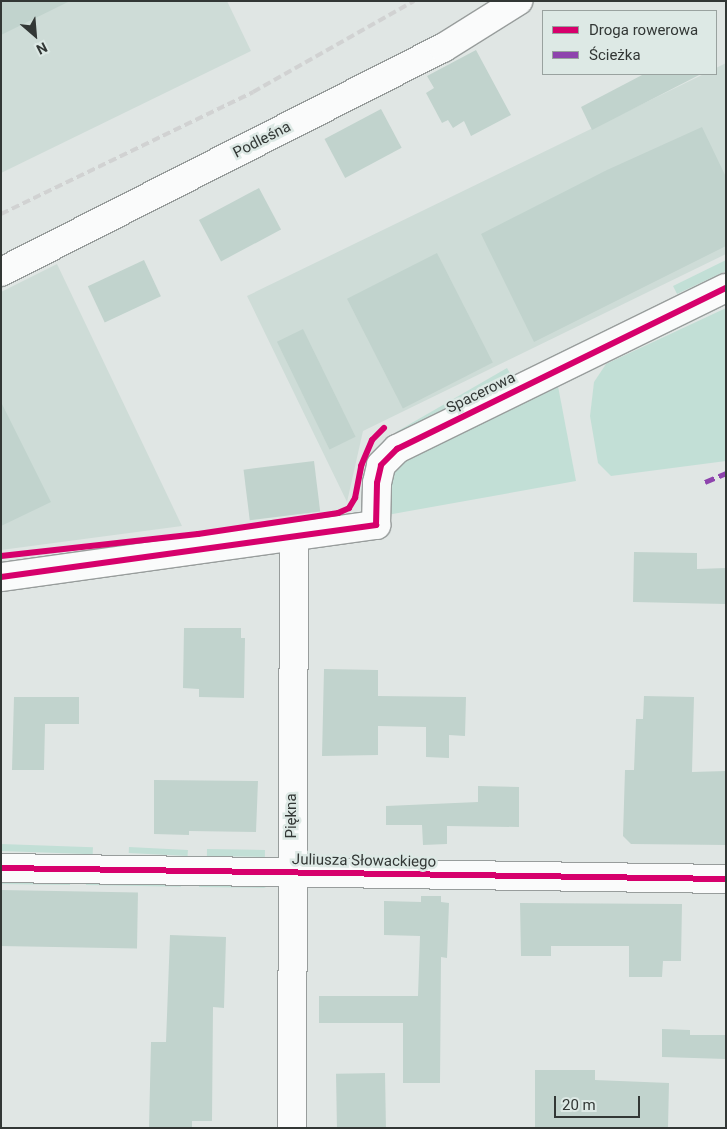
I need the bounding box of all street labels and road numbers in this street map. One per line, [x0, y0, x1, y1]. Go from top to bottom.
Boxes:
street label: Podleśna [230, 118, 294, 162]
street label: Spacerowa [444, 369, 518, 417]
street label: Piękna [283, 793, 301, 839]
street label: Juliusza Słowackiego [292, 851, 436, 871]

